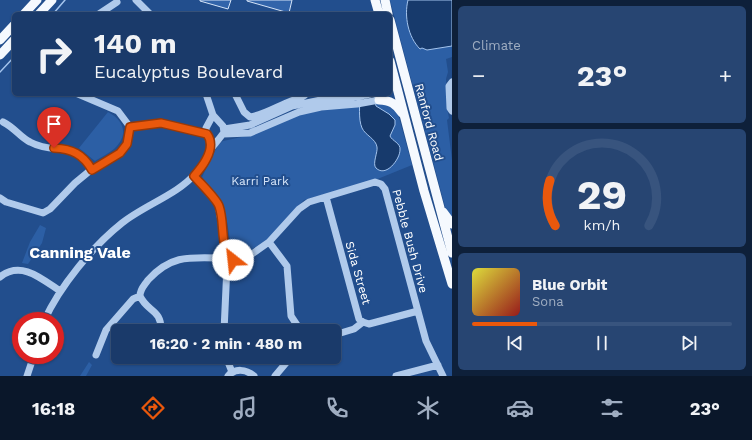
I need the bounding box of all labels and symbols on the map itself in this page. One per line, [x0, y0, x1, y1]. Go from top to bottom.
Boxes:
street label: Ranford Road [412, 82, 446, 162]
pin [37, 107, 71, 148]
park label: Karri Park [231, 174, 289, 188]
street label: Pebble Bush Drive [389, 188, 431, 294]
position arrow [212, 239, 254, 281]
street label: Sida Street [342, 240, 374, 306]
district label: Canning Vale [29, 243, 131, 262]
speed limit sign: 30 [12, 312, 64, 364]

